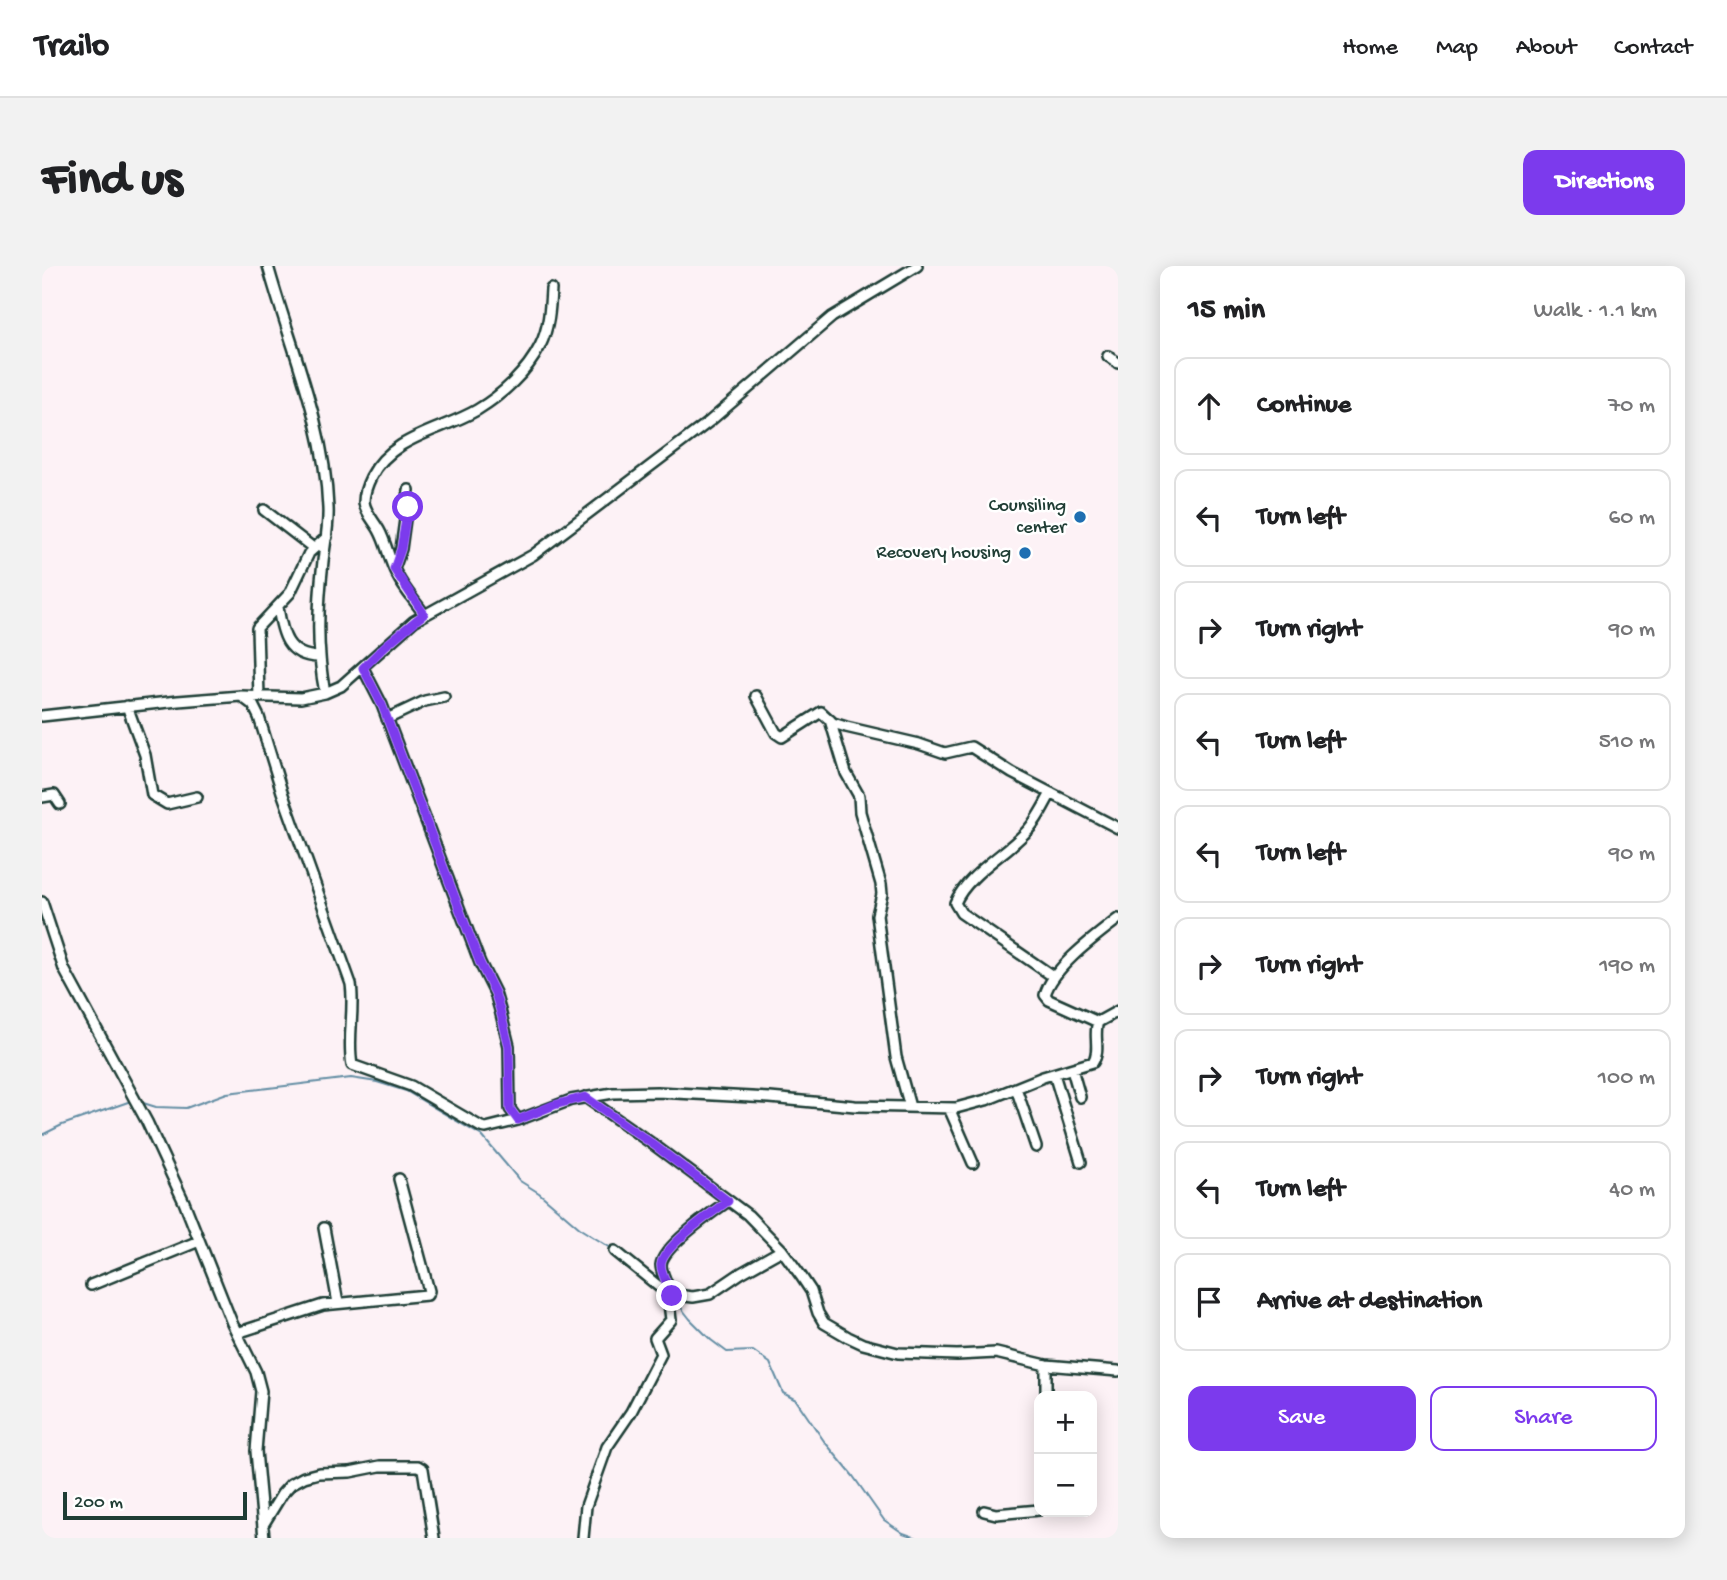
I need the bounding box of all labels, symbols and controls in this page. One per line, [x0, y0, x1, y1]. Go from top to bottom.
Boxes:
text: Trailo [35, 29, 109, 67]
text: Home [1342, 34, 1398, 63]
text: Map [1436, 34, 1478, 63]
text: About [1516, 34, 1576, 63]
text: Contact [1614, 34, 1692, 63]
button: Directions [1523, 150, 1685, 215]
text: Find us [42, 153, 182, 211]
text: 15 min [1188, 294, 1265, 329]
text: Walk · 1.1 km [1533, 298, 1657, 325]
icon: ahead [1190, 387, 1228, 425]
text: Continue [1257, 391, 1351, 422]
text: 70 m [1608, 393, 1655, 420]
route start [392, 491, 423, 522]
place label: Counsiling center [989, 495, 1068, 540]
icon: left [1190, 499, 1228, 537]
text: Turn left [1257, 503, 1345, 534]
text: 60 m [1609, 505, 1655, 532]
marker: Counsiling center [1072, 509, 1088, 525]
place label: Recovery housing [876, 542, 1011, 565]
marker: Recovery housing [1017, 545, 1033, 561]
icon: right [1190, 611, 1228, 649]
text: Turn right [1257, 615, 1361, 646]
text: 90 m [1609, 617, 1655, 644]
icon: left [1190, 723, 1228, 761]
text: Turn left [1257, 727, 1345, 758]
text: 510 m [1599, 729, 1655, 756]
icon: left [1190, 835, 1228, 873]
text: Turn left [1257, 839, 1345, 870]
text: 90 m [1609, 841, 1655, 868]
icon: right [1190, 947, 1228, 985]
text: Turn right [1257, 951, 1361, 982]
text: 190 m [1599, 953, 1655, 980]
icon: right [1190, 1059, 1228, 1097]
text: Turn right [1257, 1063, 1361, 1094]
text: 100 m [1598, 1065, 1655, 1092]
icon: left [1190, 1171, 1228, 1209]
text: Turn left [1257, 1175, 1345, 1206]
text: 40 m [1609, 1177, 1655, 1204]
route end [656, 1280, 687, 1311]
icon: arrive [1190, 1283, 1228, 1321]
text: Arrive at destination [1257, 1287, 1482, 1318]
button: Save [1188, 1386, 1416, 1451]
button: Share [1430, 1386, 1657, 1451]
map controls [1034, 1391, 1097, 1517]
button: + [1034, 1391, 1097, 1454]
button: − [1034, 1454, 1097, 1517]
scale bar [63, 1489, 247, 1521]
text: 200 m [74, 1492, 123, 1515]

